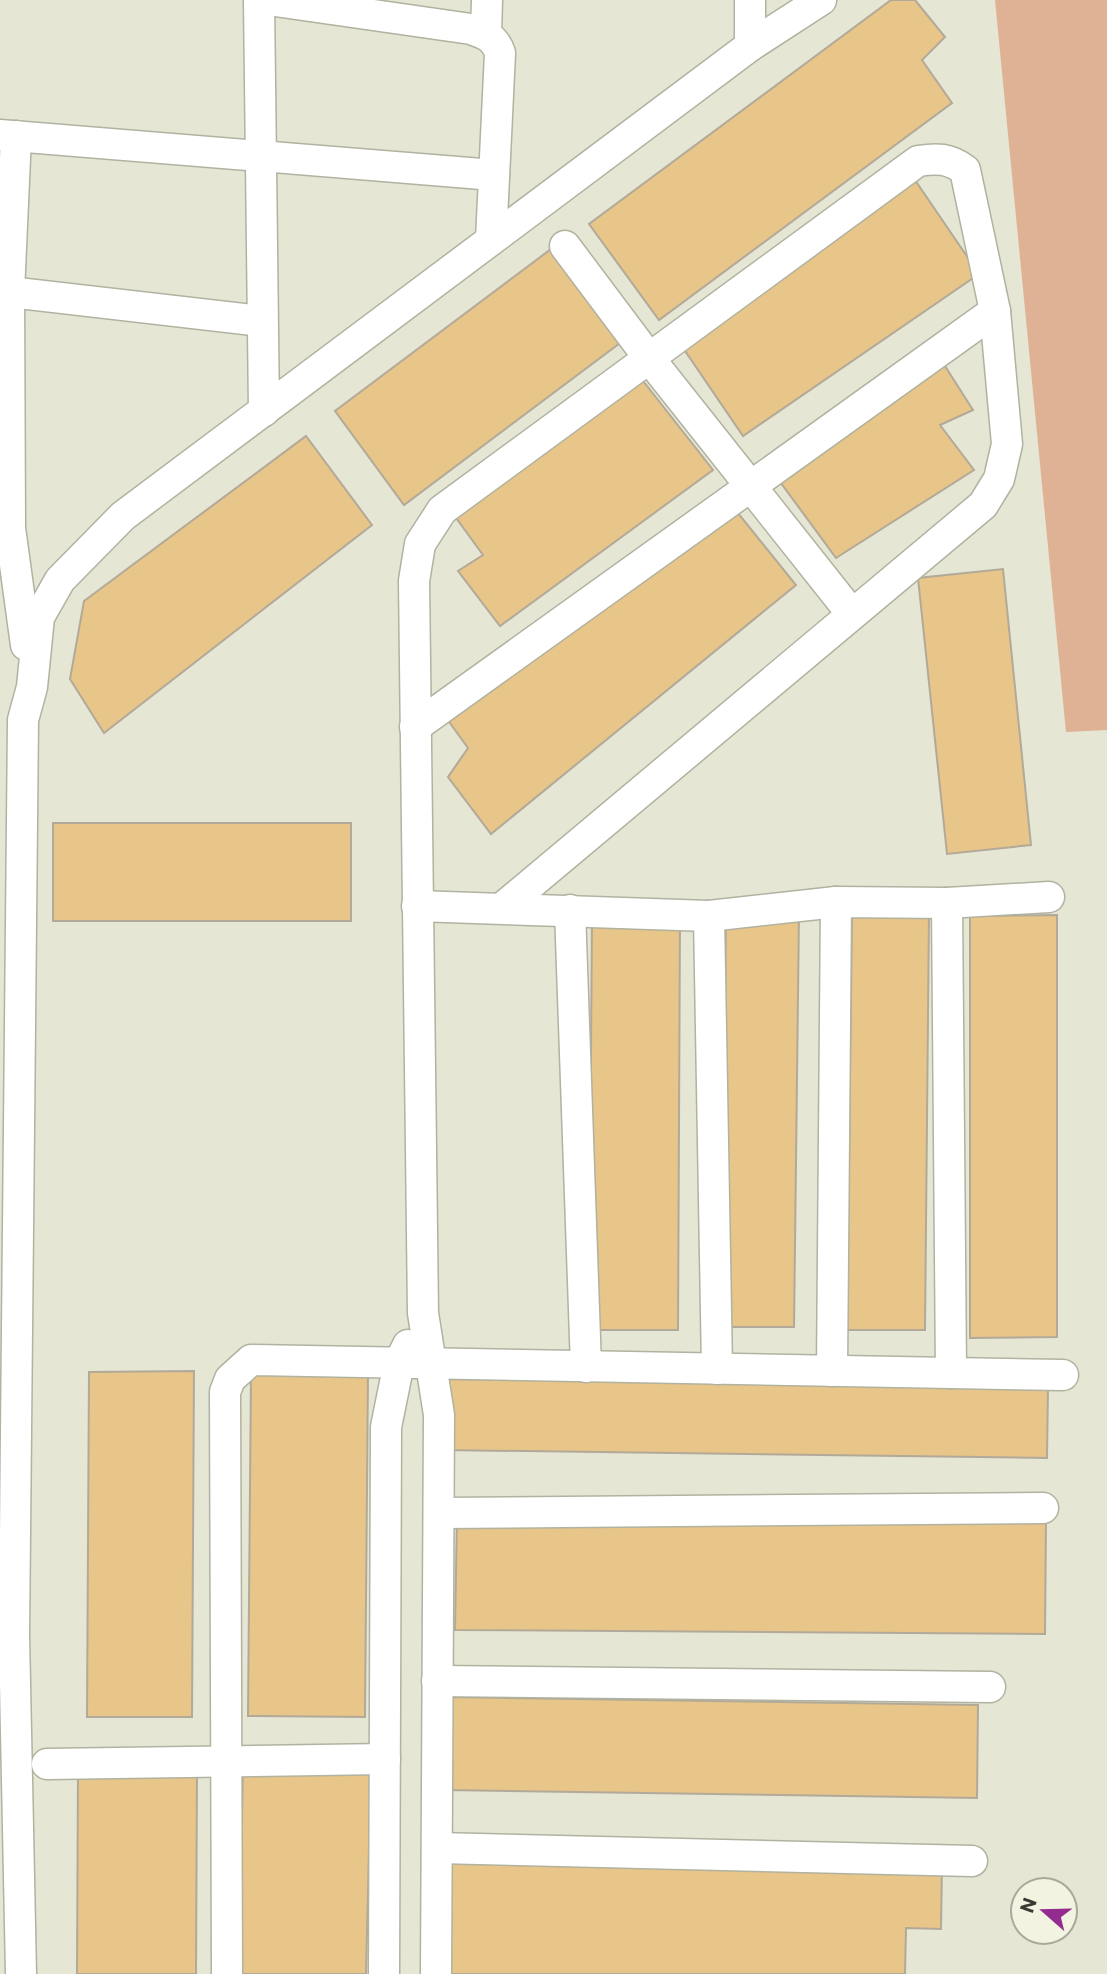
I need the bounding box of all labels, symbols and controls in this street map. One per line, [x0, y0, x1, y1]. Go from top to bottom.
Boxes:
north arrow [1009, 1876, 1079, 1946]
text: N [1014, 1894, 1041, 1916]

